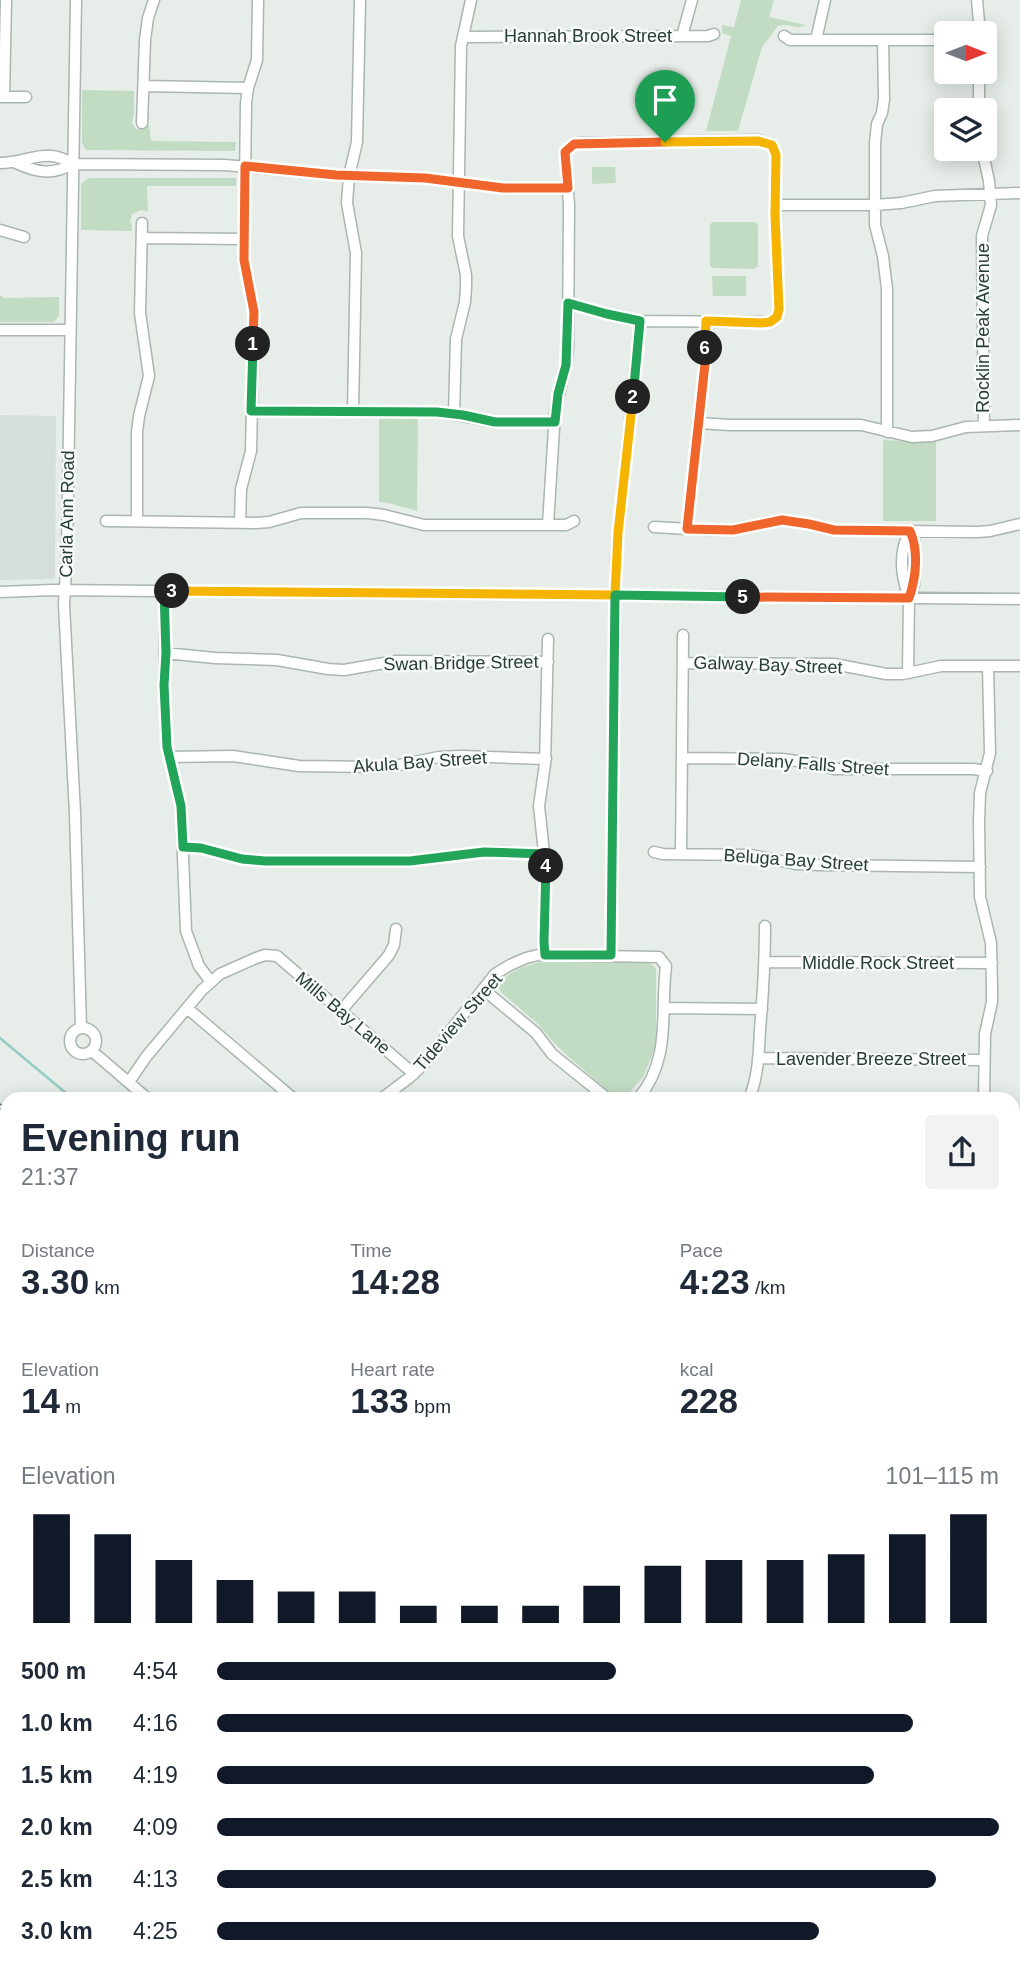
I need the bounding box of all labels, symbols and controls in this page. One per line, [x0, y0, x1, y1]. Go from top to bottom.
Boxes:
north arrow [934, 21, 998, 84]
map controls [934, 21, 997, 161]
street label: Hannah Brook Street [504, 26, 672, 46]
pin [635, 70, 695, 142]
icon: arrive [646, 81, 684, 119]
button: layers [934, 98, 997, 161]
street label: Rocklin Peak Avenue [973, 243, 993, 413]
pin: 1 [236, 326, 270, 362]
pin: 6 [688, 330, 722, 366]
text: 1 [247, 333, 258, 354]
text: 6 [699, 337, 710, 358]
pin: 2 [616, 380, 650, 414]
text: 2 [627, 386, 638, 407]
street label: Carla Ann Road [56, 450, 78, 578]
pin: 3 [154, 574, 190, 608]
text: 3 [166, 580, 177, 601]
pin: 5 [726, 580, 760, 614]
text: 5 [737, 586, 748, 607]
street label: Swan Bridge Street [383, 652, 539, 674]
street label: Galway Bay Street [693, 652, 843, 678]
street label: Akula Bay Street [352, 747, 488, 777]
street label: Delany Falls Street [736, 749, 890, 779]
street label: Beluga Bay Street [723, 845, 869, 875]
pin: 4 [528, 848, 564, 884]
text: 4 [540, 855, 551, 876]
street label: Middle Rock Street [802, 953, 954, 973]
street label: Mills Bay Lane [292, 968, 394, 1058]
street label: Tideview Street [410, 969, 506, 1075]
street label: Lavender Breeze Street [776, 1049, 966, 1069]
button: share [925, 1115, 999, 1189]
text: Evening run [21, 1117, 241, 1159]
text: 21:37 [21, 1164, 79, 1190]
text: Distance [21, 1240, 95, 1261]
text: Time [350, 1240, 392, 1261]
text: Pace [680, 1240, 723, 1261]
text: 3.30 [21, 1262, 89, 1301]
text: 14:28 [350, 1262, 440, 1301]
text: 4:23 [680, 1262, 750, 1301]
text: km [89, 1277, 120, 1298]
text: /km [750, 1277, 786, 1298]
text: Elevation [21, 1359, 99, 1380]
text: Heart rate [350, 1359, 435, 1380]
text: kcal [680, 1359, 713, 1380]
text: 14 [21, 1381, 60, 1420]
text: 133 [350, 1381, 409, 1420]
text: 228 [680, 1381, 738, 1420]
text: m [60, 1396, 81, 1417]
text: bpm [409, 1396, 451, 1417]
text: Elevation [21, 1463, 116, 1489]
text: 101–115 m [886, 1463, 999, 1489]
text: 500 m [21, 1658, 86, 1684]
text: 4:54 [133, 1658, 178, 1684]
text: 1.0 km [21, 1710, 93, 1736]
text: 4:16 [133, 1710, 178, 1736]
text: 1.5 km [21, 1762, 93, 1788]
text: 4:19 [133, 1762, 178, 1788]
text: 2.0 km [21, 1814, 93, 1840]
text: 4:09 [133, 1814, 178, 1840]
text: 2.5 km [21, 1866, 93, 1892]
text: 4:13 [133, 1866, 178, 1892]
text: 3.0 km [21, 1918, 93, 1944]
text: 4:25 [133, 1918, 178, 1944]

